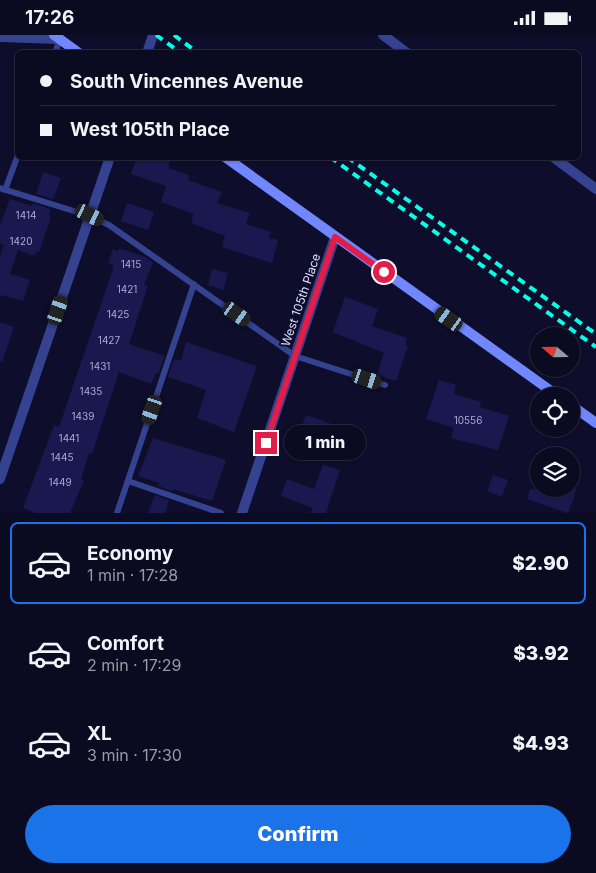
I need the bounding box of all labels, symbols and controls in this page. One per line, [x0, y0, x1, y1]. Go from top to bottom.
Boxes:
text: 17:26 [25, 6, 74, 29]
text: South Vincennes Avenue [70, 70, 303, 93]
text: West 105th Place [70, 118, 230, 141]
car [73, 202, 106, 228]
house number: 1414 [16, 209, 36, 221]
house number: 1420 [10, 235, 32, 247]
street label: West 105th Place [278, 251, 323, 348]
house number: 1415 [121, 258, 141, 270]
route start [373, 261, 395, 283]
house number: 1421 [117, 283, 137, 295]
car [46, 293, 69, 327]
car [220, 299, 253, 329]
car [432, 304, 465, 334]
house number: 1425 [107, 308, 129, 320]
north arrow [530, 327, 580, 377]
map controls [530, 327, 580, 497]
house number: 1427 [98, 334, 120, 346]
house number: 1431 [90, 360, 110, 372]
car [350, 367, 383, 391]
house number: 1435 [80, 385, 102, 397]
button: locate [530, 387, 580, 437]
car [140, 393, 163, 427]
house number: 1439 [72, 410, 94, 422]
house number: 10556 [454, 414, 482, 426]
callout: 1 min [284, 425, 366, 461]
house number: 1441 [59, 432, 79, 444]
route end [255, 432, 277, 454]
text: 1 min [305, 432, 345, 452]
button: layers [530, 447, 580, 497]
house number: 1445 [50, 451, 74, 463]
house number: 1449 [48, 476, 72, 488]
icon: car [27, 541, 72, 586]
text: Economy [87, 542, 173, 565]
text: $2.90 [512, 552, 569, 575]
text: 1 min · 17:28 [87, 565, 178, 585]
icon: car [27, 631, 72, 676]
text: Comfort [87, 632, 164, 655]
text: $3.92 [513, 642, 569, 665]
text: 2 min · 17:29 [87, 655, 182, 675]
icon: car [27, 721, 72, 766]
text: XL [87, 722, 112, 745]
text: $4.93 [513, 732, 569, 755]
text: 3 min · 17:30 [87, 745, 182, 765]
button: Confirm [25, 805, 571, 863]

